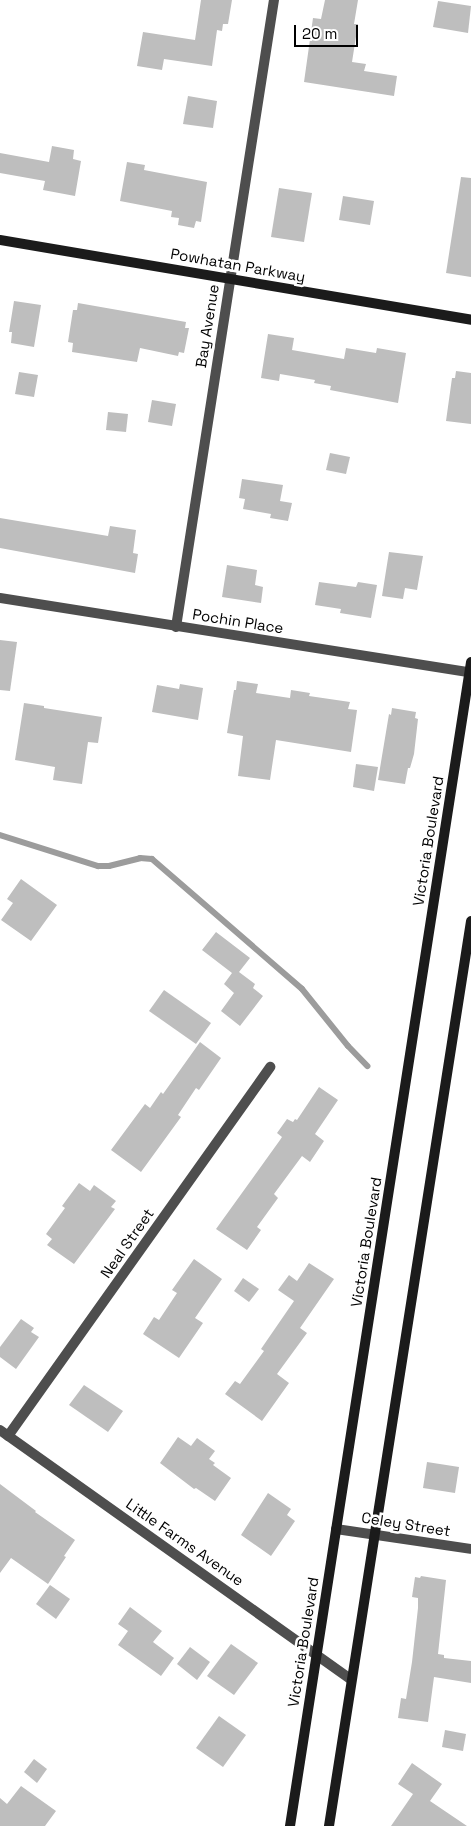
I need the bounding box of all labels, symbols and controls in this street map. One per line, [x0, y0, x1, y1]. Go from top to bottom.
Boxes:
scale bar [296, 15, 360, 47]
text: 20 m [302, 24, 337, 43]
street label: Powhatan Parkway [169, 244, 307, 286]
street label: Bay Avenue [192, 283, 222, 369]
street label: Pochin Place [191, 605, 285, 637]
street label: Victoria Boulevard [409, 775, 447, 907]
street label: Victoria Boulevard [347, 1176, 385, 1308]
street label: Neal Street [96, 1205, 158, 1281]
street label: Little Farms Avenue [123, 1495, 247, 1589]
street label: Celey Street [360, 1508, 452, 1540]
street label: Victoria Boulevard [284, 1576, 322, 1708]

